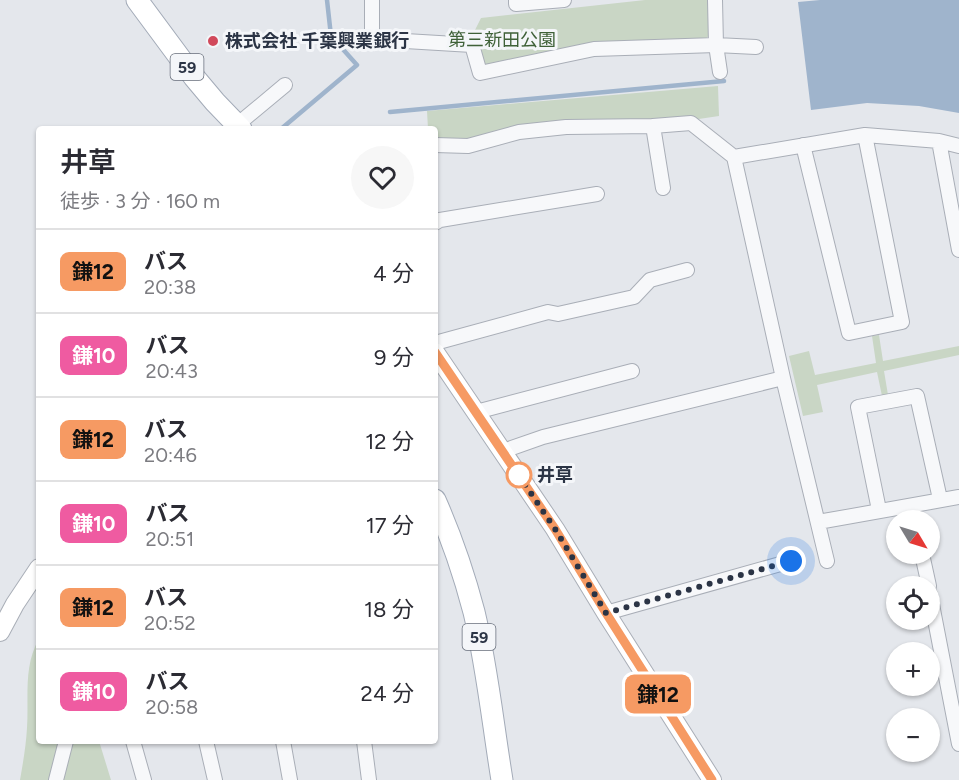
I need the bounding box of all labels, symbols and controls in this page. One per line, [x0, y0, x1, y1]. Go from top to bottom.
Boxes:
park label: 第三新田公園 [448, 29, 556, 51]
place label: 株式会社 千葉興業銀行 [225, 30, 409, 52]
marker: 株式会社 千葉興業銀行 [206, 34, 220, 48]
road number: 59 [170, 54, 204, 80]
text: 井草 [60, 145, 116, 179]
button: heart [351, 146, 414, 209]
text: 徒歩 · 3 分 · 160 m [60, 189, 220, 213]
text: バス [144, 248, 188, 275]
text: 鎌12 [72, 259, 114, 284]
text: 4 分 [373, 260, 414, 287]
text: 20:38 [144, 275, 196, 299]
text: バス [145, 332, 190, 359]
text: 鎌10 [72, 343, 115, 368]
text: 9 分 [374, 344, 414, 371]
text: 20:43 [145, 359, 198, 383]
text: バス [144, 416, 188, 443]
text: 鎌12 [72, 427, 114, 452]
text: 12 分 [365, 428, 414, 455]
text: 20:46 [144, 443, 197, 467]
marker: 井草 [506, 462, 532, 488]
place label: 井草 [537, 464, 573, 486]
text: バス [145, 500, 190, 527]
north arrow [886, 510, 940, 564]
map controls [886, 510, 940, 762]
text: 鎌10 [72, 511, 115, 536]
text: 17 分 [366, 512, 414, 539]
text: 20:51 [145, 527, 194, 551]
your location [776, 546, 806, 576]
button: locate [886, 576, 940, 630]
text: バス [144, 584, 188, 611]
text: 鎌12 [72, 595, 114, 620]
text: 18 分 [364, 596, 414, 623]
text: 20:52 [144, 611, 196, 635]
road number: 59 [462, 624, 496, 650]
button: + [886, 642, 940, 696]
text: バス [145, 668, 190, 695]
line badge: 鎌12 [624, 674, 692, 714]
text: 鎌10 [72, 679, 115, 704]
text: 24 分 [361, 680, 414, 707]
text: 鎌12 [637, 682, 679, 707]
text: 20:58 [145, 695, 198, 719]
button: − [886, 708, 940, 762]

